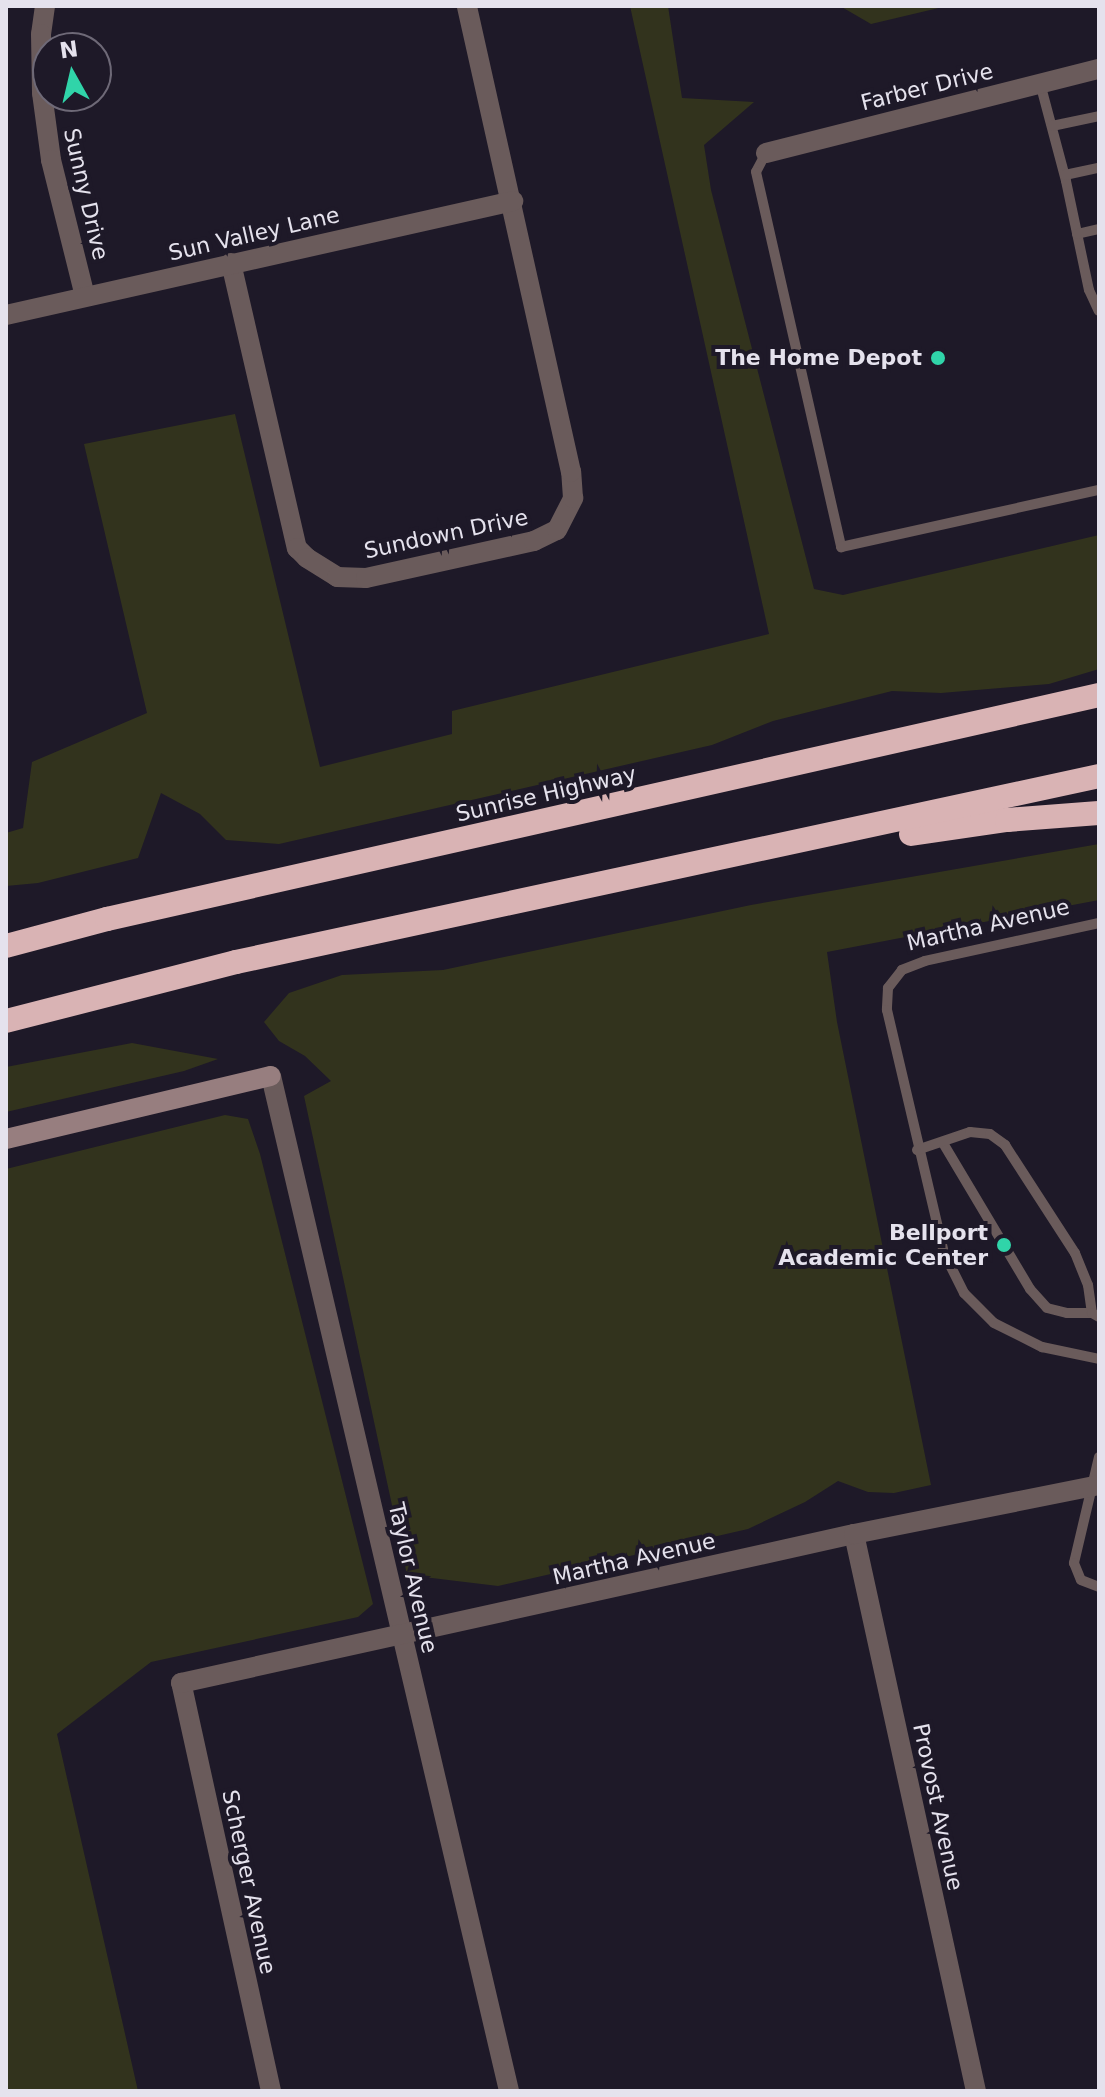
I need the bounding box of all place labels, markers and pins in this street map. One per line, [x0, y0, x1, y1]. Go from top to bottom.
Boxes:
place label: The Home Depot [715, 345, 922, 371]
marker: The Home Depot [929, 349, 947, 367]
place label: Bellport Academic Center [778, 1219, 988, 1270]
marker: Bellport Academic Center [995, 1236, 1013, 1254]

